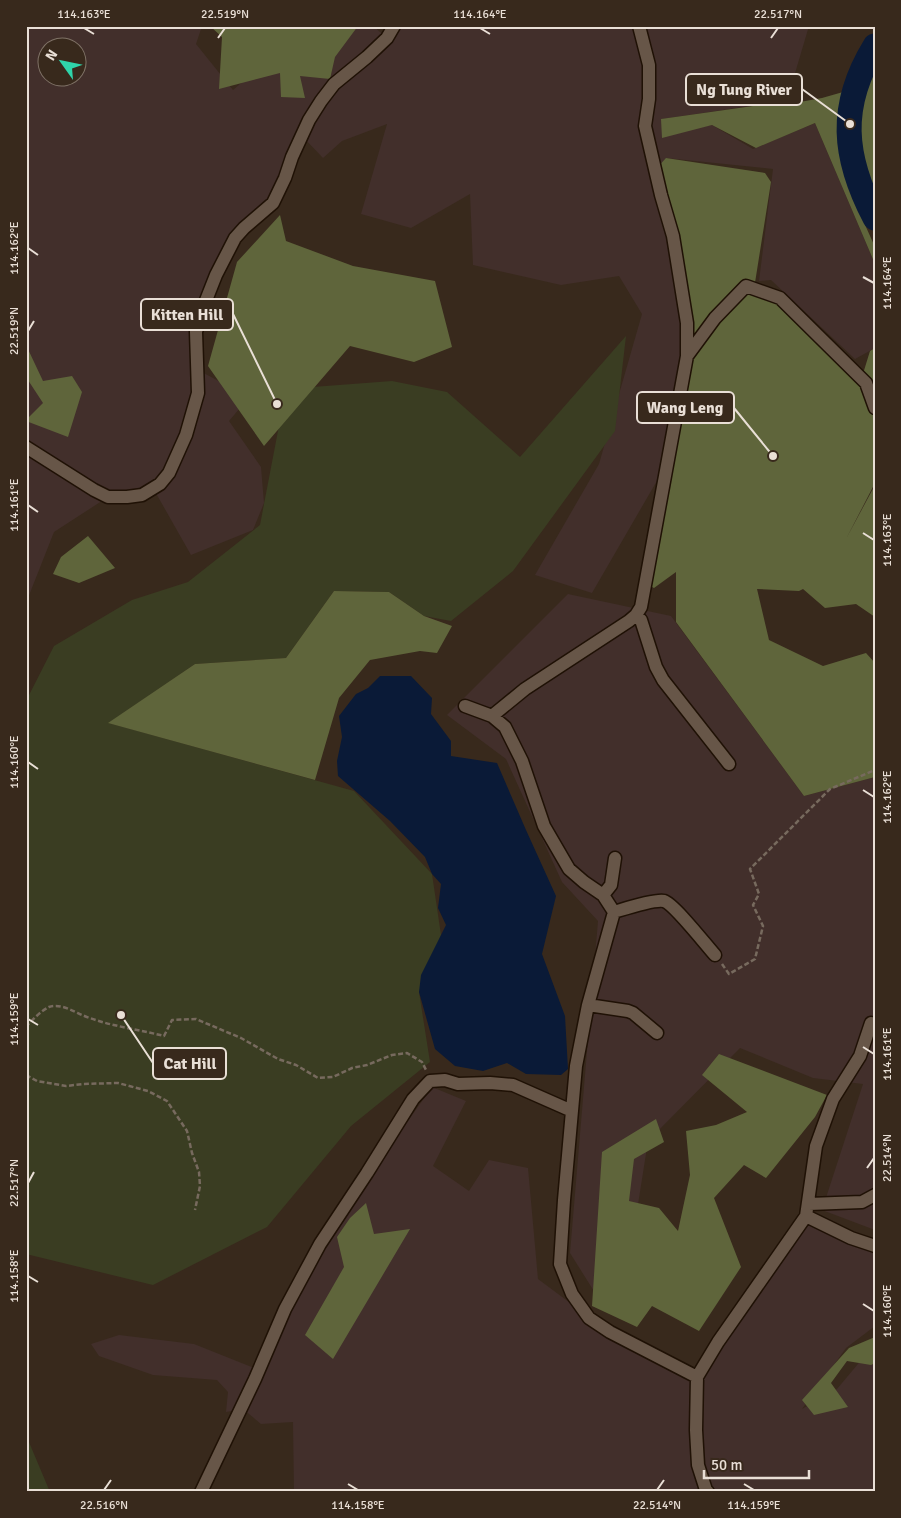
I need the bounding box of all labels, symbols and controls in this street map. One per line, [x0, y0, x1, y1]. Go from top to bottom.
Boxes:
text: 114.163°E [57, 7, 111, 22]
text: 22.519°N [201, 7, 249, 22]
text: 114.164°E [453, 7, 507, 22]
text: 22.517°N [754, 7, 802, 22]
north arrow [38, 38, 88, 88]
text: N [42, 46, 61, 64]
callout: Ng Tung River [686, 74, 802, 105]
text: Ng Tung River [696, 80, 793, 100]
text: 114.162°E [7, 221, 22, 275]
text: 114.164°E [880, 256, 895, 310]
callout: Kitten Hill [141, 299, 233, 330]
text: Kitten Hill [151, 305, 223, 325]
text: 22.519°N [7, 307, 22, 355]
callout: Wang Leng [637, 392, 734, 423]
text: Wang Leng [647, 398, 724, 418]
text: 114.161°E [7, 478, 22, 532]
text: 114.163°E [880, 513, 895, 567]
text: 114.160°E [7, 735, 22, 789]
text: 114.162°E [880, 770, 895, 824]
text: 114.159°E [7, 992, 22, 1046]
text: 114.161°E [880, 1027, 895, 1081]
callout: Cat Hill [153, 1048, 226, 1079]
text: Cat Hill [164, 1054, 216, 1074]
text: 22.514°N [880, 1134, 895, 1182]
text: 22.517°N [7, 1159, 22, 1207]
text: 114.158°E [7, 1249, 22, 1303]
text: 114.160°E [880, 1284, 895, 1338]
scale bar [704, 1448, 808, 1480]
text: 50 m [711, 1456, 742, 1474]
text: 22.516°N [80, 1498, 128, 1513]
text: 114.158°E [331, 1498, 385, 1513]
text: 22.514°N [633, 1498, 681, 1513]
text: 114.159°E [727, 1498, 781, 1513]

